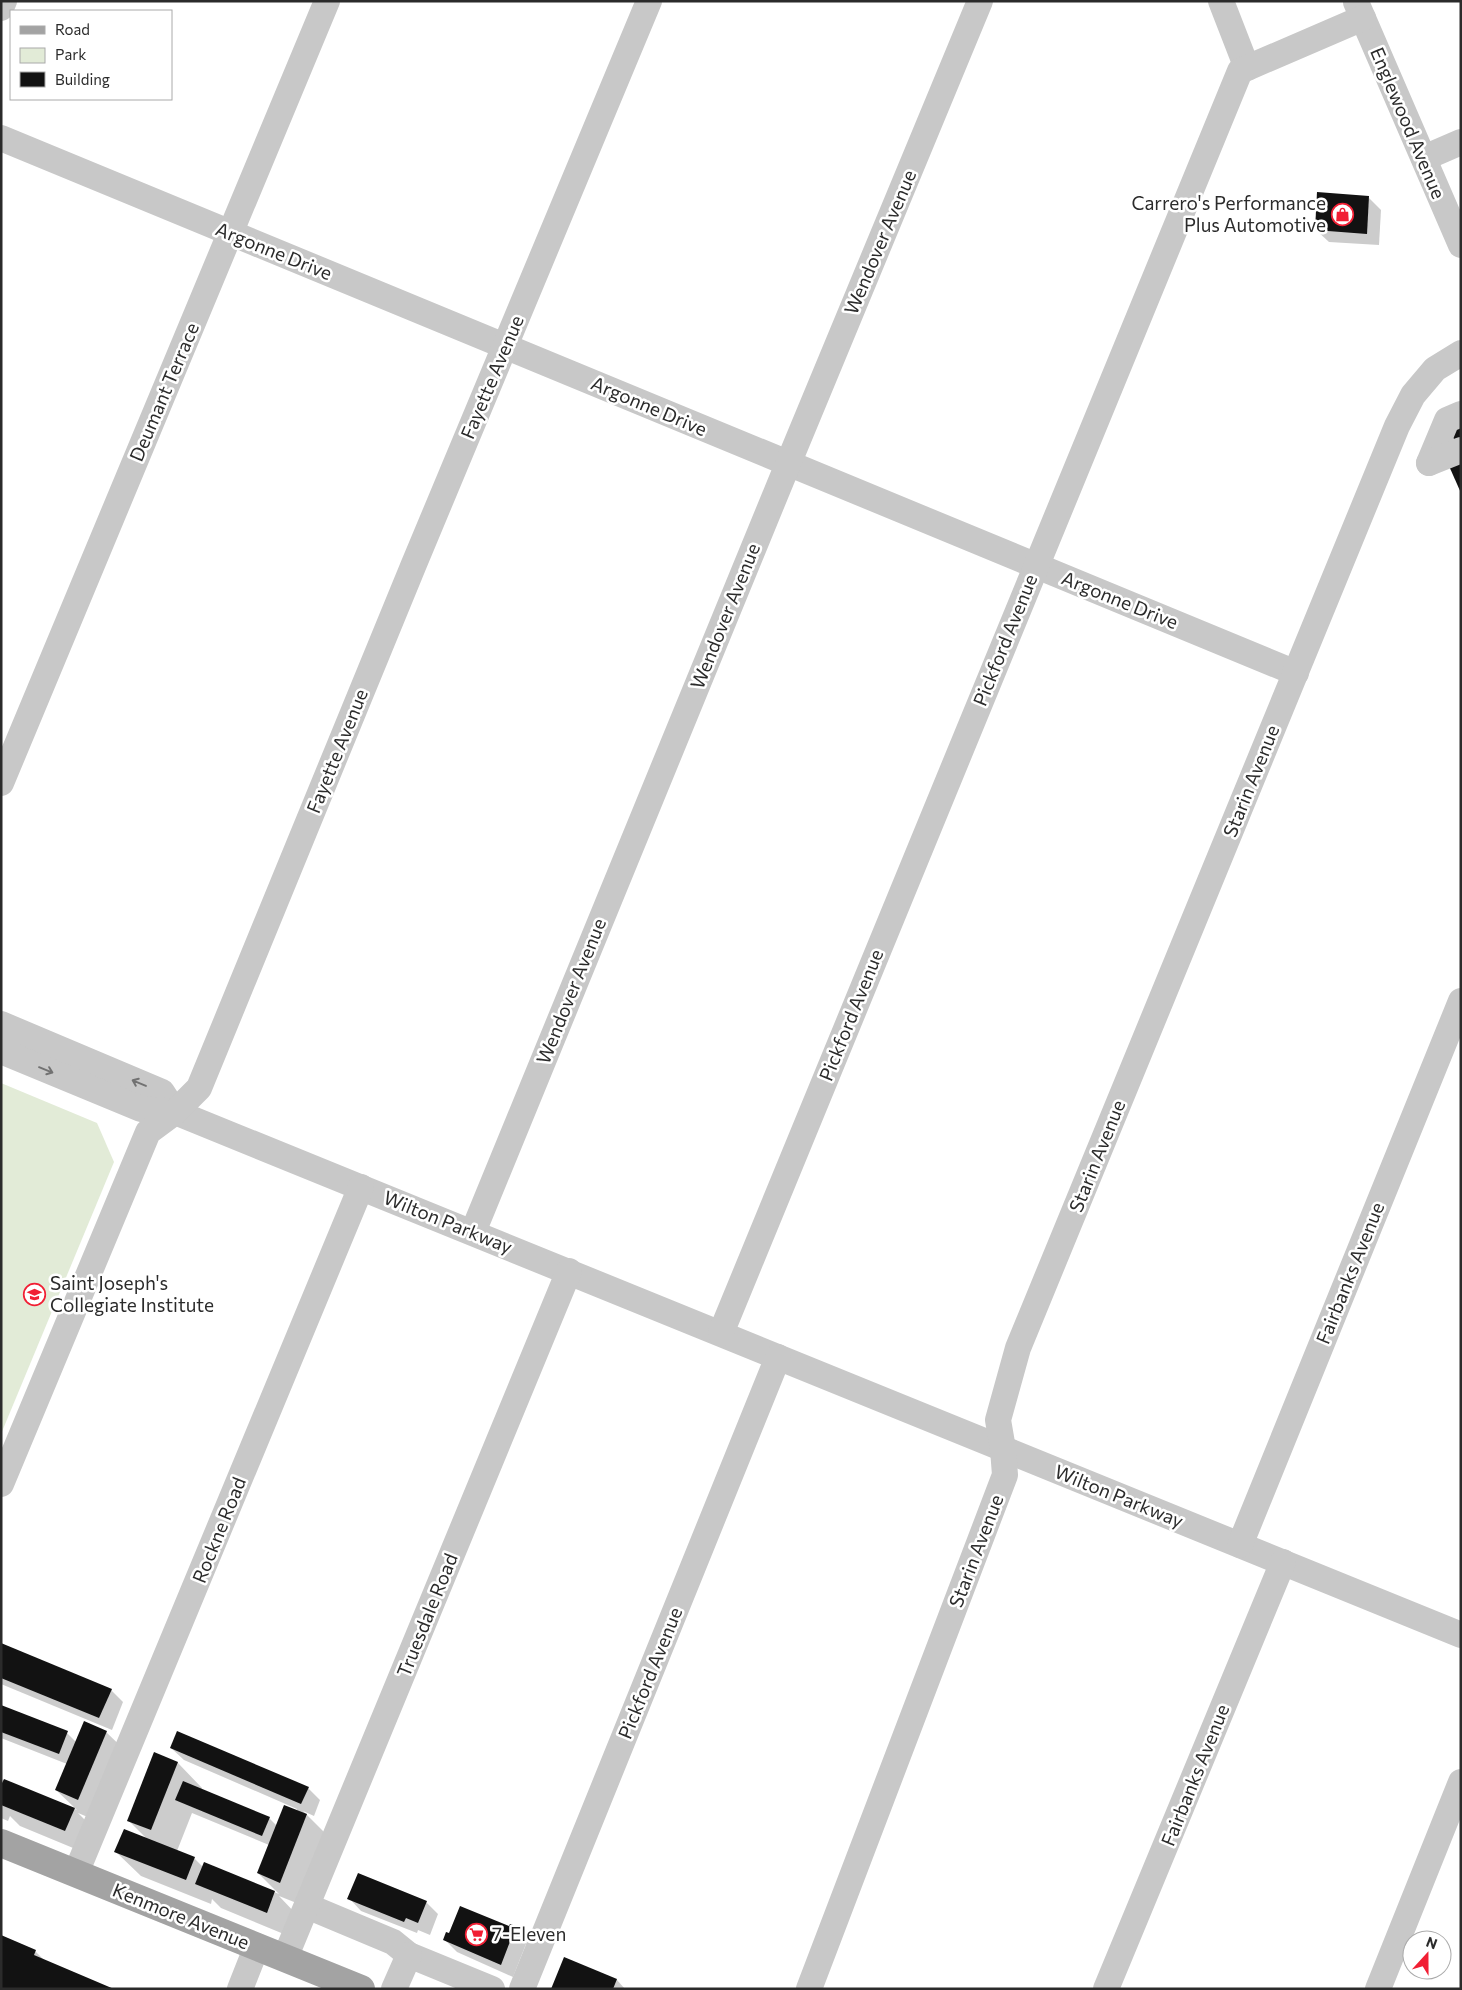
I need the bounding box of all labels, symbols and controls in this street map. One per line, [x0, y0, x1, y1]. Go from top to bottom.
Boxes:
legend [10, 10, 172, 100]
text: Road [55, 20, 90, 38]
street label: Englewood Avenue [1366, 43, 1451, 202]
text: Park [55, 45, 86, 63]
text: Building [55, 70, 110, 88]
street label: Wendover Avenue [839, 166, 920, 318]
place label: Carrero's Performance Plus Automotive [1131, 191, 1326, 236]
shop icon: Carrero's Performance Plus Automotive [1330, 202, 1354, 226]
street label: Argonne Drive [213, 217, 336, 284]
street label: Fayette Avenue [455, 312, 528, 442]
street label: Deumant Terrace [124, 319, 203, 465]
street label: Argonne Drive [588, 371, 711, 440]
street label: Wendover Avenue [685, 540, 764, 692]
street label: Argonne Drive [1059, 566, 1182, 633]
street label: Pickford Avenue [968, 571, 1041, 709]
street label: Fayette Avenue [301, 685, 372, 816]
street label: Starin Avenue [1218, 721, 1283, 840]
street label: Wendover Avenue [531, 915, 610, 1067]
street label: Pickford Avenue [814, 946, 887, 1084]
one-way arrow [38, 1065, 53, 1075]
one-way arrow [132, 1077, 147, 1087]
street label: Starin Avenue [1064, 1096, 1129, 1215]
street label: Wilton Parkway [380, 1185, 516, 1258]
street label: Fairbanks Avenue [1311, 1199, 1388, 1347]
place label: Saint Joseph's Collegiate Institute [50, 1271, 214, 1316]
school or university icon: Saint Joseph's Collegiate Institute [22, 1282, 46, 1306]
street label: Wilton Parkway [1051, 1459, 1187, 1532]
street label: Rockne Road [187, 1474, 250, 1586]
street label: Starin Avenue [943, 1491, 1008, 1611]
street label: Truesdale Road [391, 1550, 462, 1680]
street label: Pickford Avenue [613, 1604, 686, 1742]
street label: Fairbanks Avenue [1156, 1701, 1233, 1849]
street label: Kenmore Avenue [110, 1878, 253, 1953]
supermarket icon: 7-Eleven [464, 1922, 488, 1946]
place label: 7-Eleven [492, 1922, 566, 1945]
north arrow [1402, 1930, 1452, 1980]
text: N [1424, 1933, 1440, 1952]

